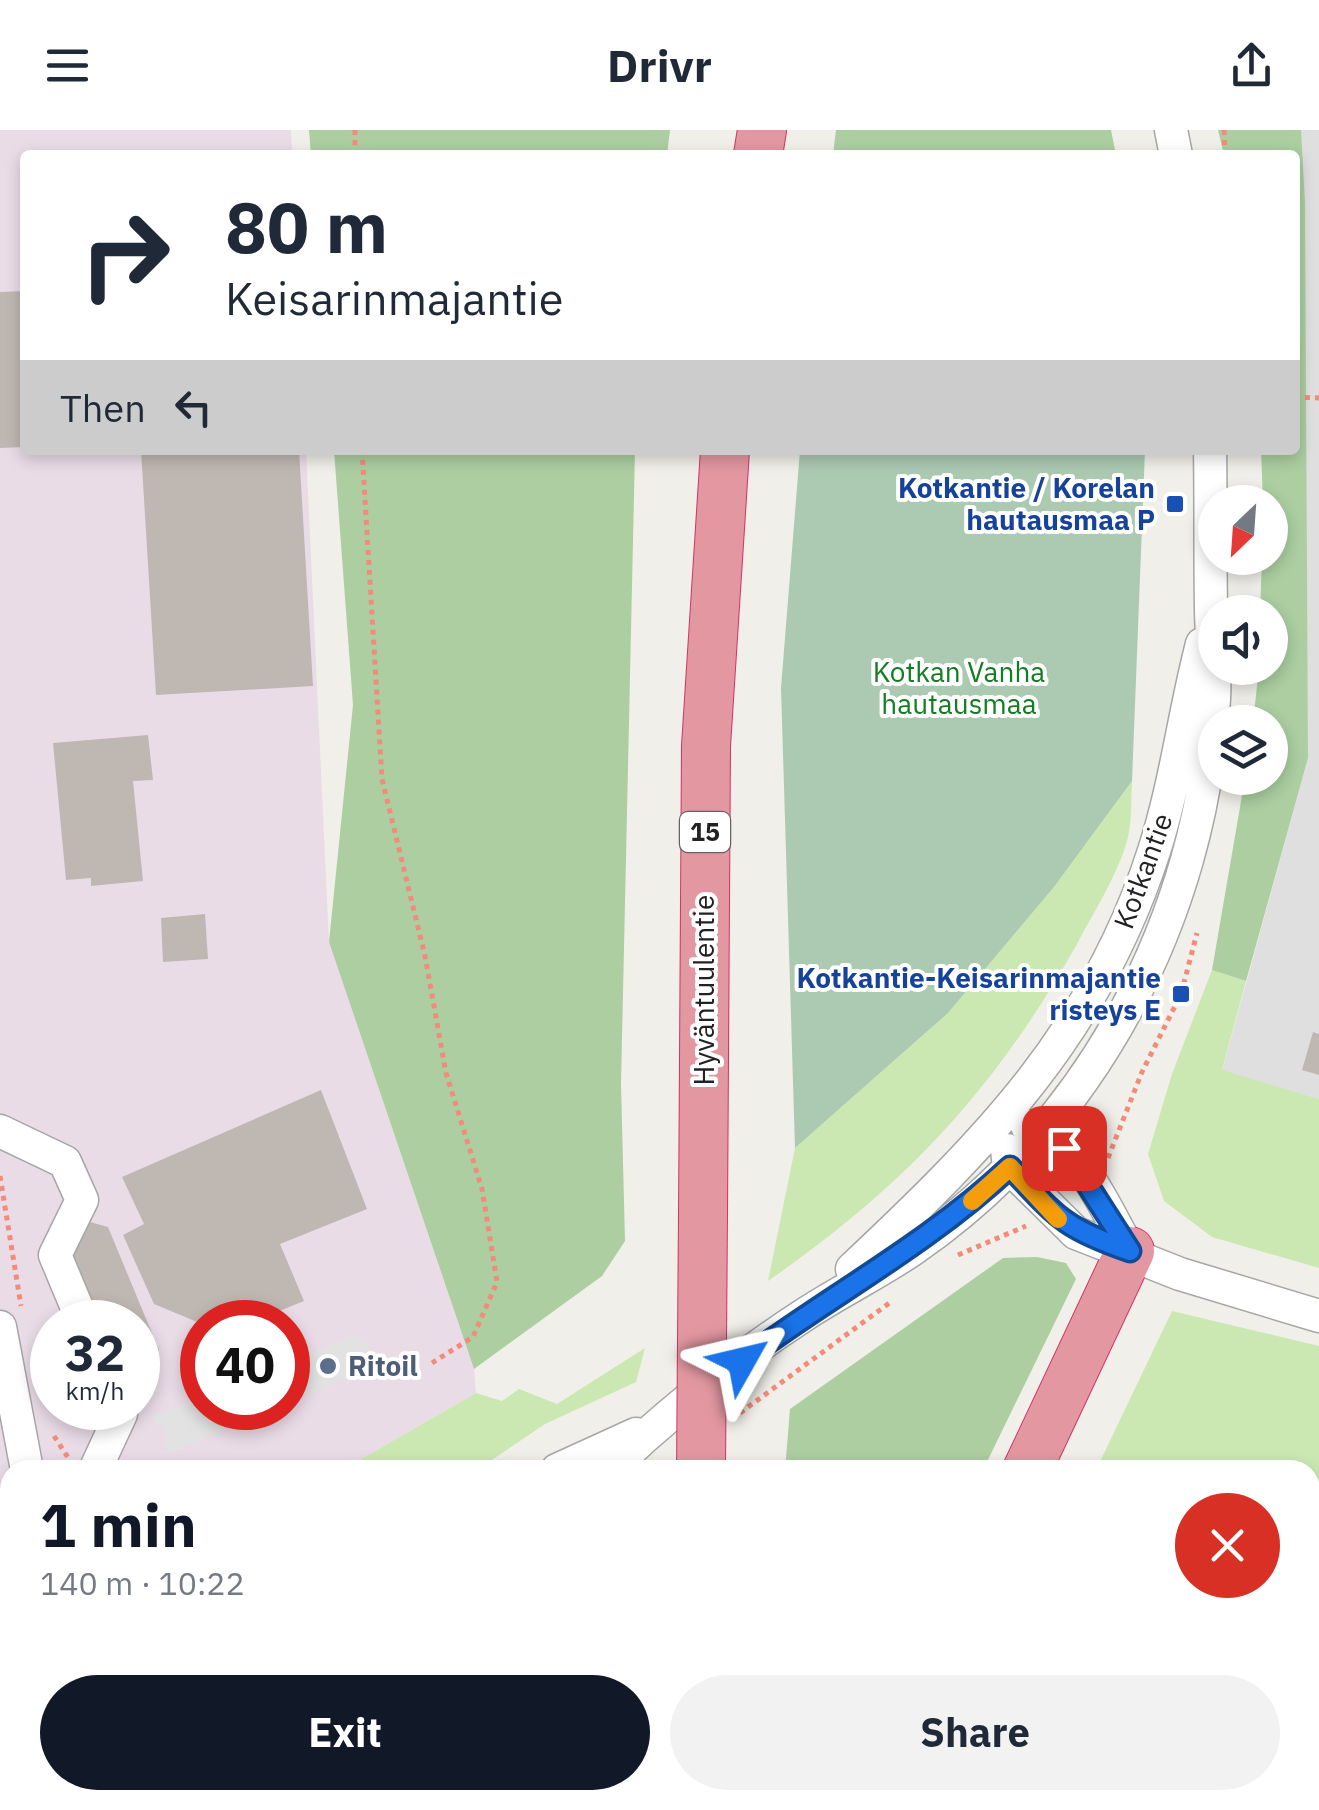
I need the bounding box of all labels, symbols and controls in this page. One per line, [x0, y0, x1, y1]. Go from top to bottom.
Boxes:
text: Drivr [607, 36, 712, 94]
icon: menu [40, 38, 95, 93]
icon: share [1224, 38, 1279, 93]
text: 80 m [225, 181, 388, 272]
icon: right [60, 190, 190, 320]
text: Keisarinmajantie [225, 269, 564, 327]
icon: left [166, 380, 221, 435]
text: Then [60, 383, 146, 432]
place label: Kotkantie / Korelan hautausmaa P [898, 469, 1155, 538]
north arrow [1198, 485, 1288, 575]
map controls [1198, 485, 1288, 795]
marker: Kotkantie / Korelan hautausmaa P [1164, 493, 1186, 515]
button: sound [1198, 595, 1288, 685]
park label: Kotkan Vanha hautausmaa [873, 653, 1045, 722]
button: layers [1198, 705, 1288, 795]
street label: Kotkantie [1105, 808, 1180, 934]
road number: 15 [680, 812, 730, 852]
street label: Hyväntuulentie [685, 895, 722, 1085]
place label: Kotkantie-Keisarinmajantie risteys E [796, 959, 1161, 1028]
marker: Kotkantie-Keisarinmajantie risteys E [1170, 983, 1192, 1005]
pin [1022, 1106, 1107, 1191]
icon: arrive [1037, 1121, 1092, 1176]
speed limit sign: 40 [180, 1300, 310, 1430]
position arrow [690, 1309, 794, 1413]
text: 32 [65, 1320, 125, 1385]
place label: Ritoil [348, 1347, 418, 1384]
marker: Ritoil [317, 1355, 339, 1377]
text: km/h [66, 1374, 124, 1407]
text: 1 min [40, 1485, 197, 1564]
button: close [1175, 1493, 1280, 1598]
text: 140 m · 10:22 [40, 1562, 245, 1604]
button: Exit [40, 1675, 650, 1790]
button: Share [670, 1675, 1280, 1790]

